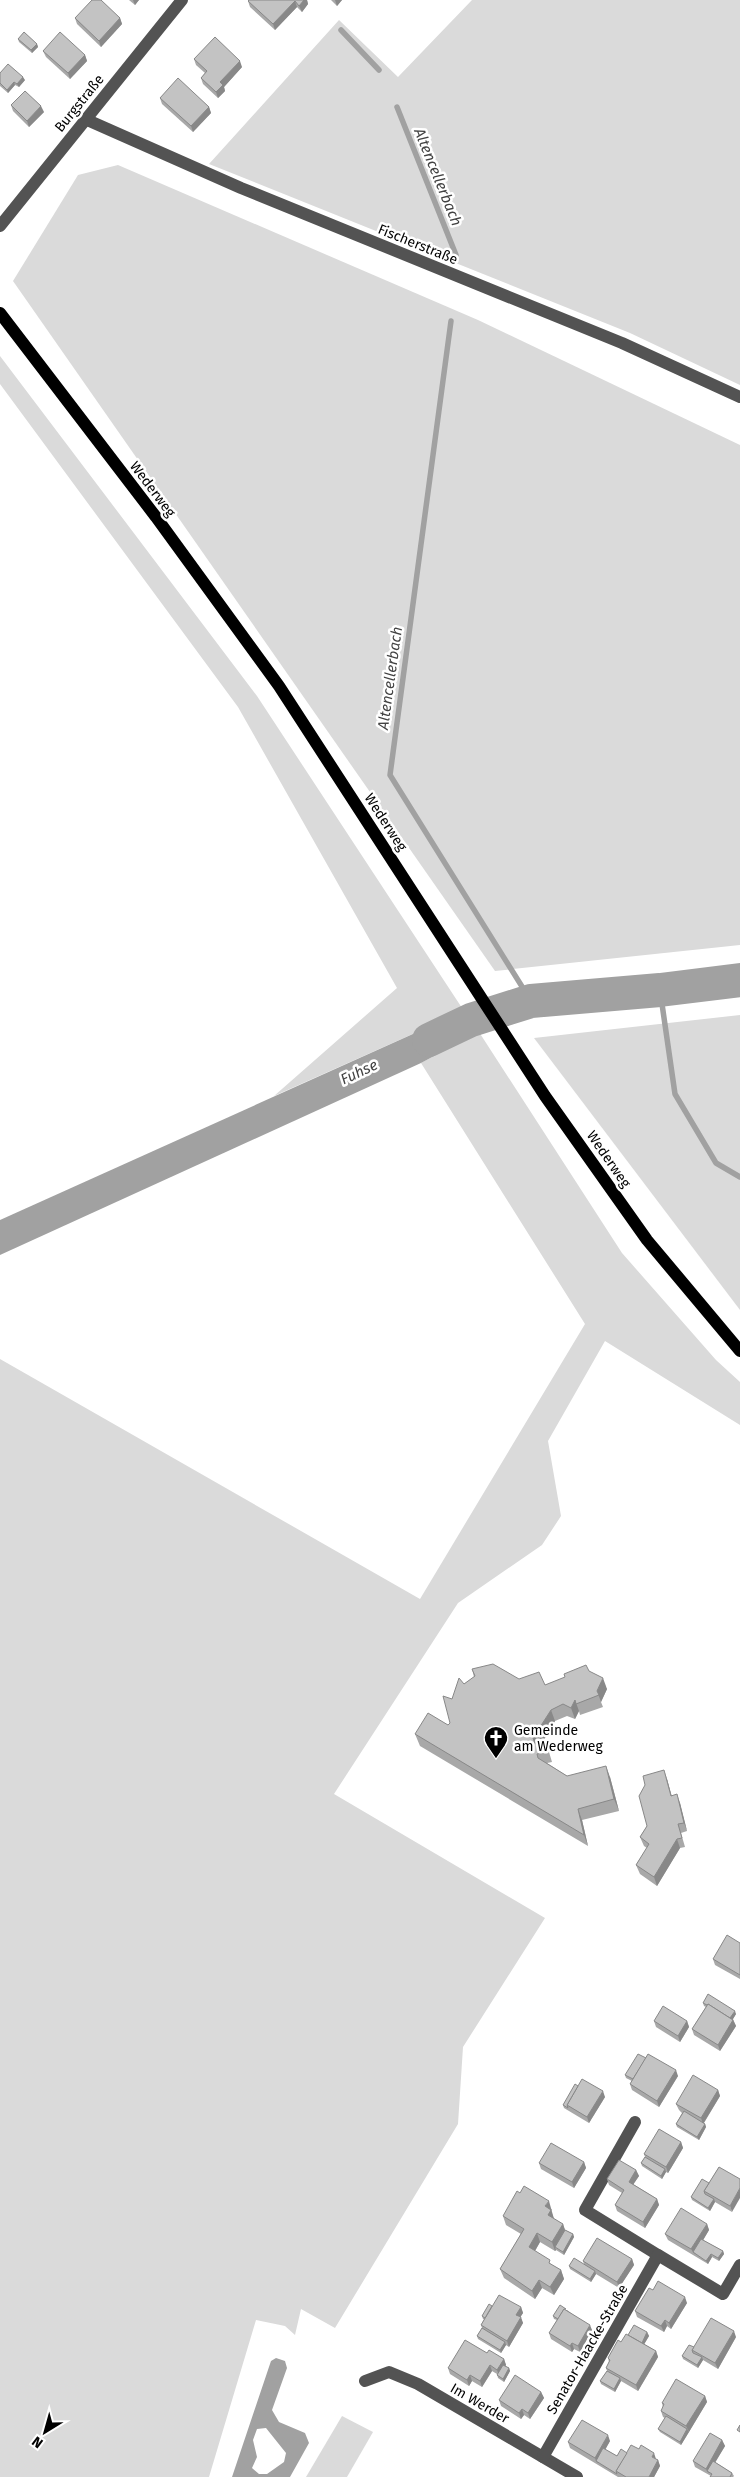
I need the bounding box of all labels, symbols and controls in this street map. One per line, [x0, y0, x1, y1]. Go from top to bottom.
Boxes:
street label: Burgstraße [51, 71, 108, 136]
water label: Altencellerbach [410, 125, 466, 229]
street label: Fischerstraße [375, 221, 460, 268]
street label: Wederweg [126, 458, 179, 521]
water label: Altencellerbach [374, 625, 406, 732]
street label: Wederweg [361, 790, 411, 855]
water label: Fuhse [338, 1056, 381, 1088]
street label: Wederweg [583, 1128, 635, 1192]
place label: Gemeinde am Wederweg [514, 1722, 603, 1755]
church icon: Gemeinde am Wederweg [483, 1725, 509, 1759]
street label: Senator-Haacke-Straße [543, 2281, 632, 2417]
street label: Im Werder [447, 2380, 513, 2427]
north arrow [20, 2407, 70, 2457]
text: N [29, 2432, 46, 2452]

